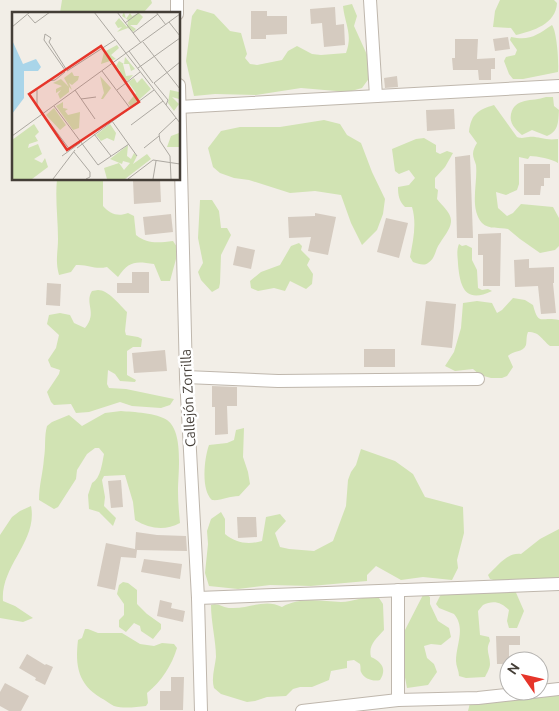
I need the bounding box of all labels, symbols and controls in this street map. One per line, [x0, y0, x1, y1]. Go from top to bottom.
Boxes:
inset map [12, 12, 180, 180]
street label: Callejón Zorrilla [177, 349, 199, 447]
north arrow [499, 651, 549, 701]
text: N [504, 660, 523, 678]

